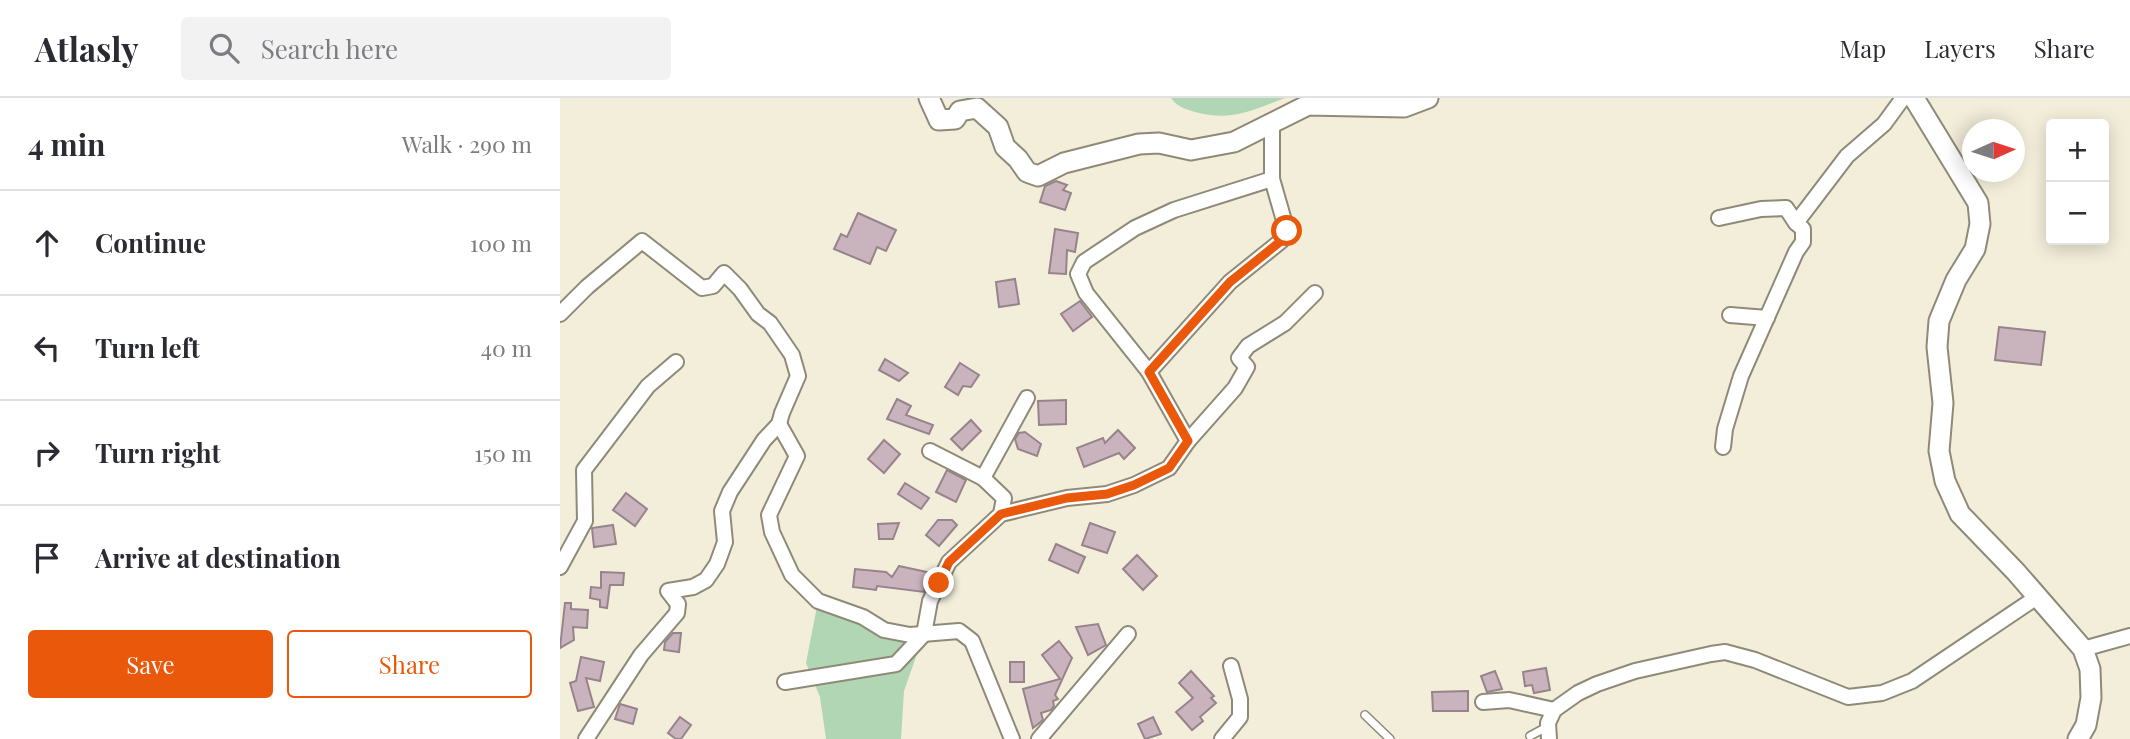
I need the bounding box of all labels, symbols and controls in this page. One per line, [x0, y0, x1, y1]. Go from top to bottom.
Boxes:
search box [181, 17, 671, 80]
text: Atlasly [35, 26, 139, 70]
icon: search [205, 29, 243, 67]
text: Search here [261, 31, 398, 66]
text: Map [1840, 32, 1886, 64]
text: Layers [1924, 32, 1996, 64]
text: Share [2034, 32, 2095, 64]
north arrow [1962, 119, 2025, 182]
map controls [2046, 119, 2109, 245]
button: + [2046, 119, 2109, 182]
text: 4 min [28, 124, 106, 164]
text: Walk · 290 m [402, 128, 532, 159]
button: − [2046, 182, 2109, 245]
route start [1271, 215, 1302, 246]
icon: ahead [28, 224, 66, 262]
text: Continue [95, 225, 206, 260]
text: 100 m [470, 227, 532, 258]
icon: left [28, 329, 66, 367]
text: Turn left [95, 330, 200, 365]
text: 40 m [481, 332, 532, 363]
icon: right [28, 434, 66, 472]
text: Turn right [95, 435, 221, 470]
text: 150 m [474, 437, 532, 468]
icon: arrive [28, 539, 66, 577]
text: Arrive at destination [95, 540, 341, 575]
route end [923, 567, 954, 598]
button: Save [28, 630, 273, 698]
button: Share [287, 630, 532, 698]

